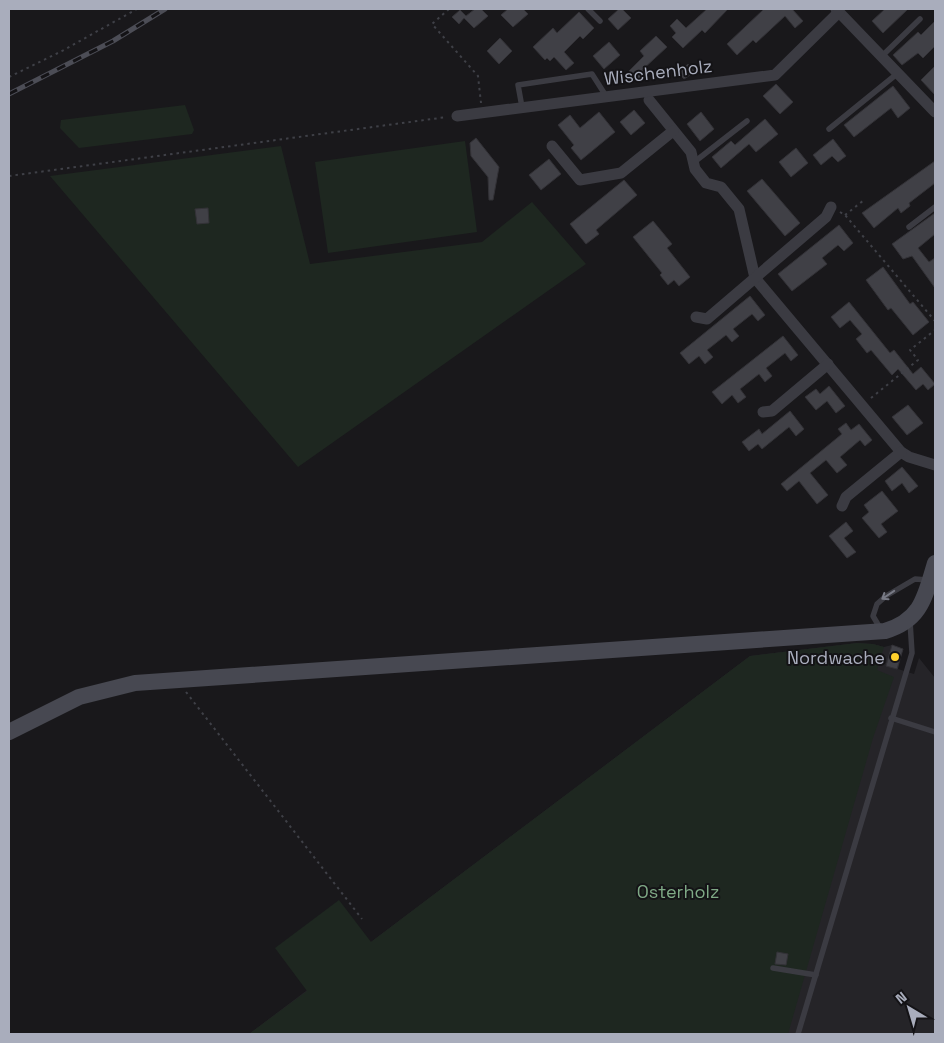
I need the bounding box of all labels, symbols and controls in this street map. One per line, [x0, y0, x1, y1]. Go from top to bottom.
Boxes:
street label: Wischenholz [602, 54, 714, 90]
one-way arrow [881, 590, 895, 600]
place label: Nordwache [787, 646, 885, 669]
marker: Nordwache [889, 651, 901, 663]
park label: Osterholz [637, 880, 719, 903]
north arrow [884, 983, 934, 1033]
text: N [892, 988, 910, 1008]

